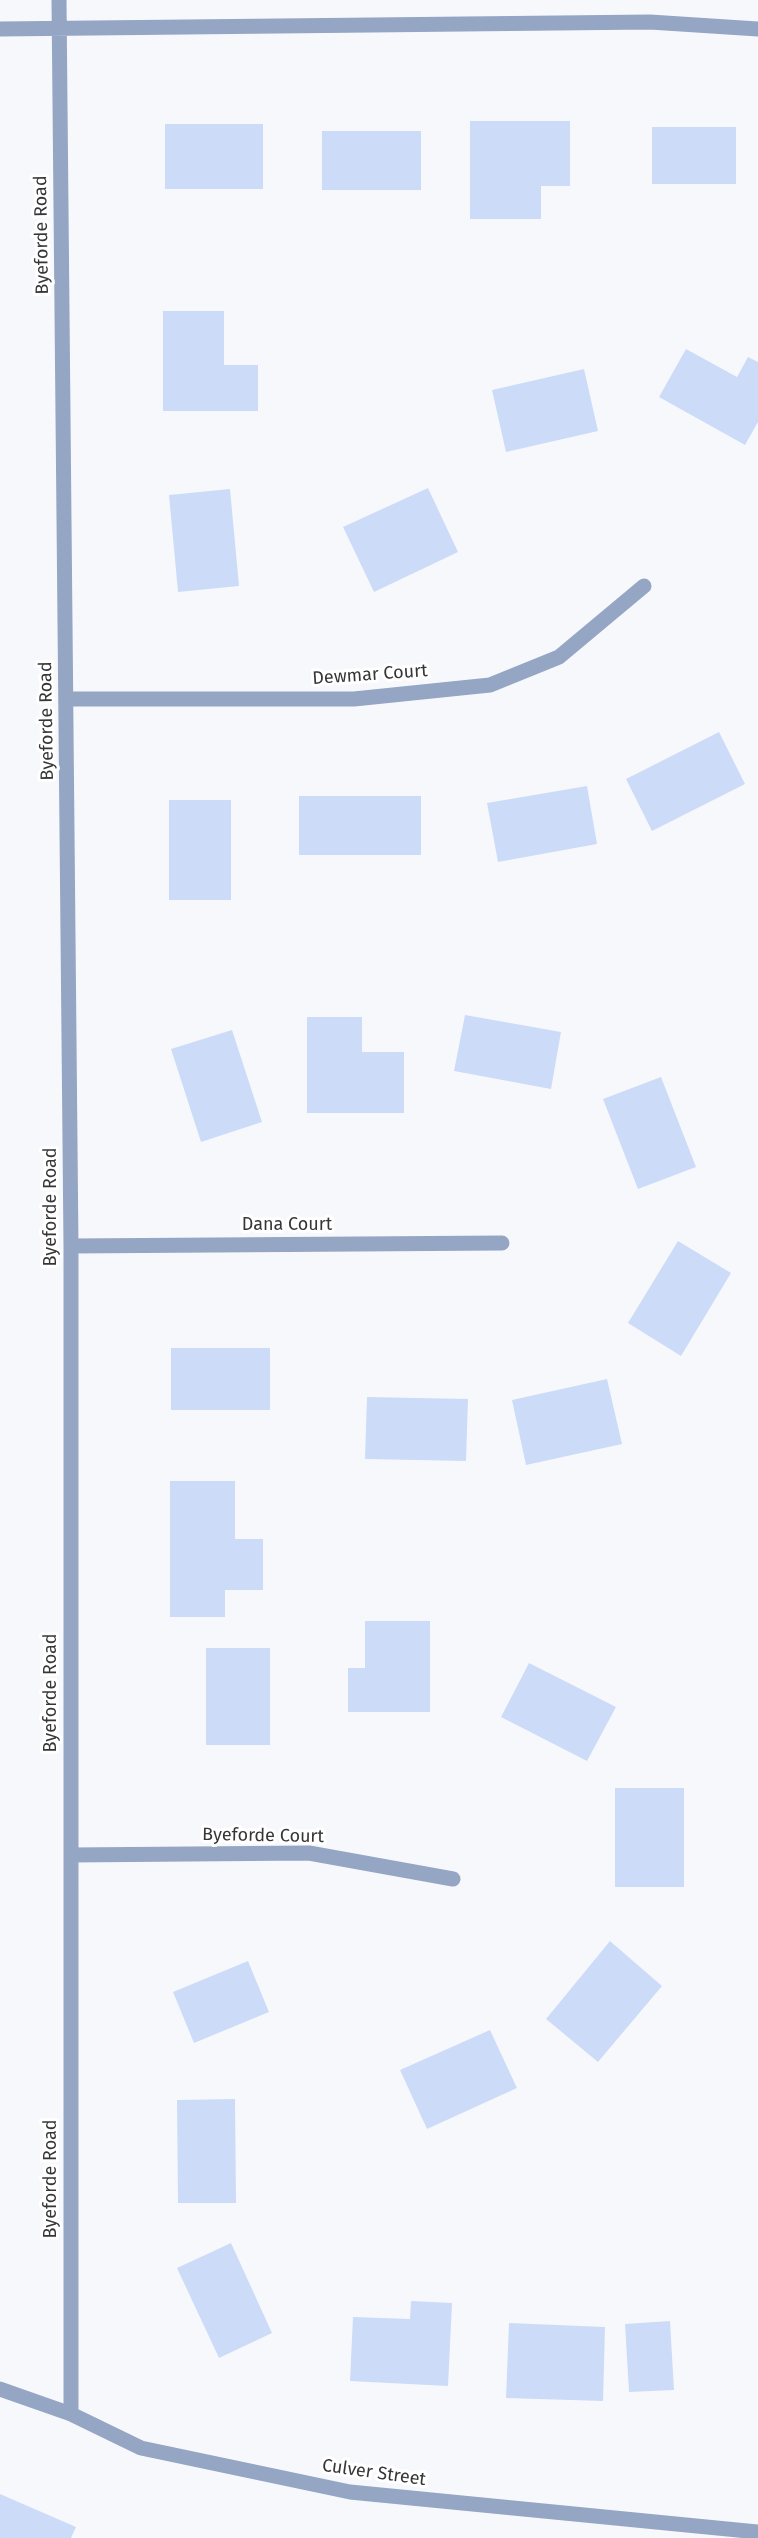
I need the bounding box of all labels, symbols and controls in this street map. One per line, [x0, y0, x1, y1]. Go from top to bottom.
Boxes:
street label: Byeforde Road [30, 175, 54, 295]
street label: Dewmar Court [312, 660, 428, 690]
street label: Byeforde Road [35, 661, 59, 781]
street label: Byeforde Road [40, 1147, 62, 1267]
street label: Dana Court [242, 1214, 332, 1236]
street label: Byeforde Road [40, 1633, 62, 1753]
street label: Byeforde Court [202, 1824, 324, 1848]
street label: Byeforde Road [40, 2119, 62, 2239]
street label: Culver Street [321, 2455, 427, 2491]

